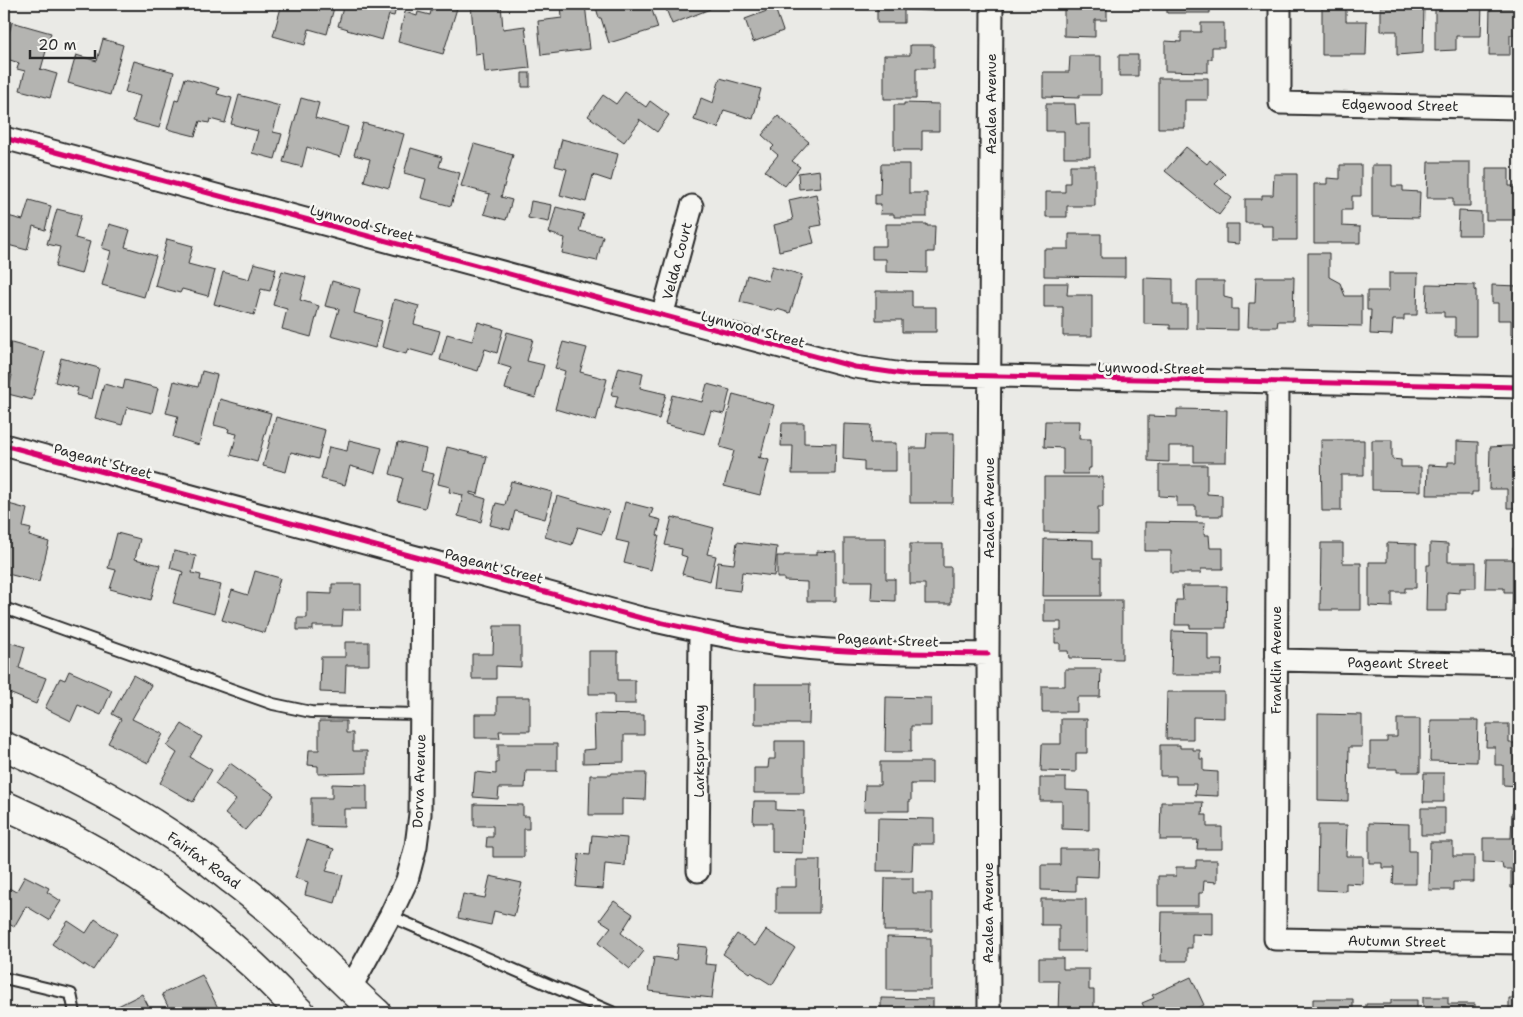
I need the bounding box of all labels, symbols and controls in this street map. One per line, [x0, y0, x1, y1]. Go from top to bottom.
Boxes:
scale bar [30, 28, 95, 60]
text: 20 m [38, 35, 77, 55]
street label: Azalea Avenue [982, 53, 1000, 155]
street label: Edgewood Street [1341, 95, 1459, 115]
street label: Lynwood Street [308, 200, 416, 246]
street label: Velda Court [658, 220, 696, 302]
street label: Lynwood Street [699, 306, 807, 352]
street label: Lynwood Street [1097, 358, 1205, 378]
street label: Pageant Street [52, 439, 154, 483]
street label: Azalea Avenue [980, 457, 998, 559]
street label: Pageant Street [443, 544, 545, 588]
street label: Franklin Avenue [1267, 606, 1285, 714]
street label: Pageant Street [837, 629, 939, 651]
street label: Pageant Street [1347, 653, 1449, 673]
street label: Larkspur Way [690, 704, 708, 798]
street label: Dorva Avenue [408, 734, 430, 828]
street label: Fairfax Road [164, 827, 244, 893]
street label: Azalea Avenue [979, 862, 997, 964]
street label: Autumn Street [1348, 931, 1446, 951]

